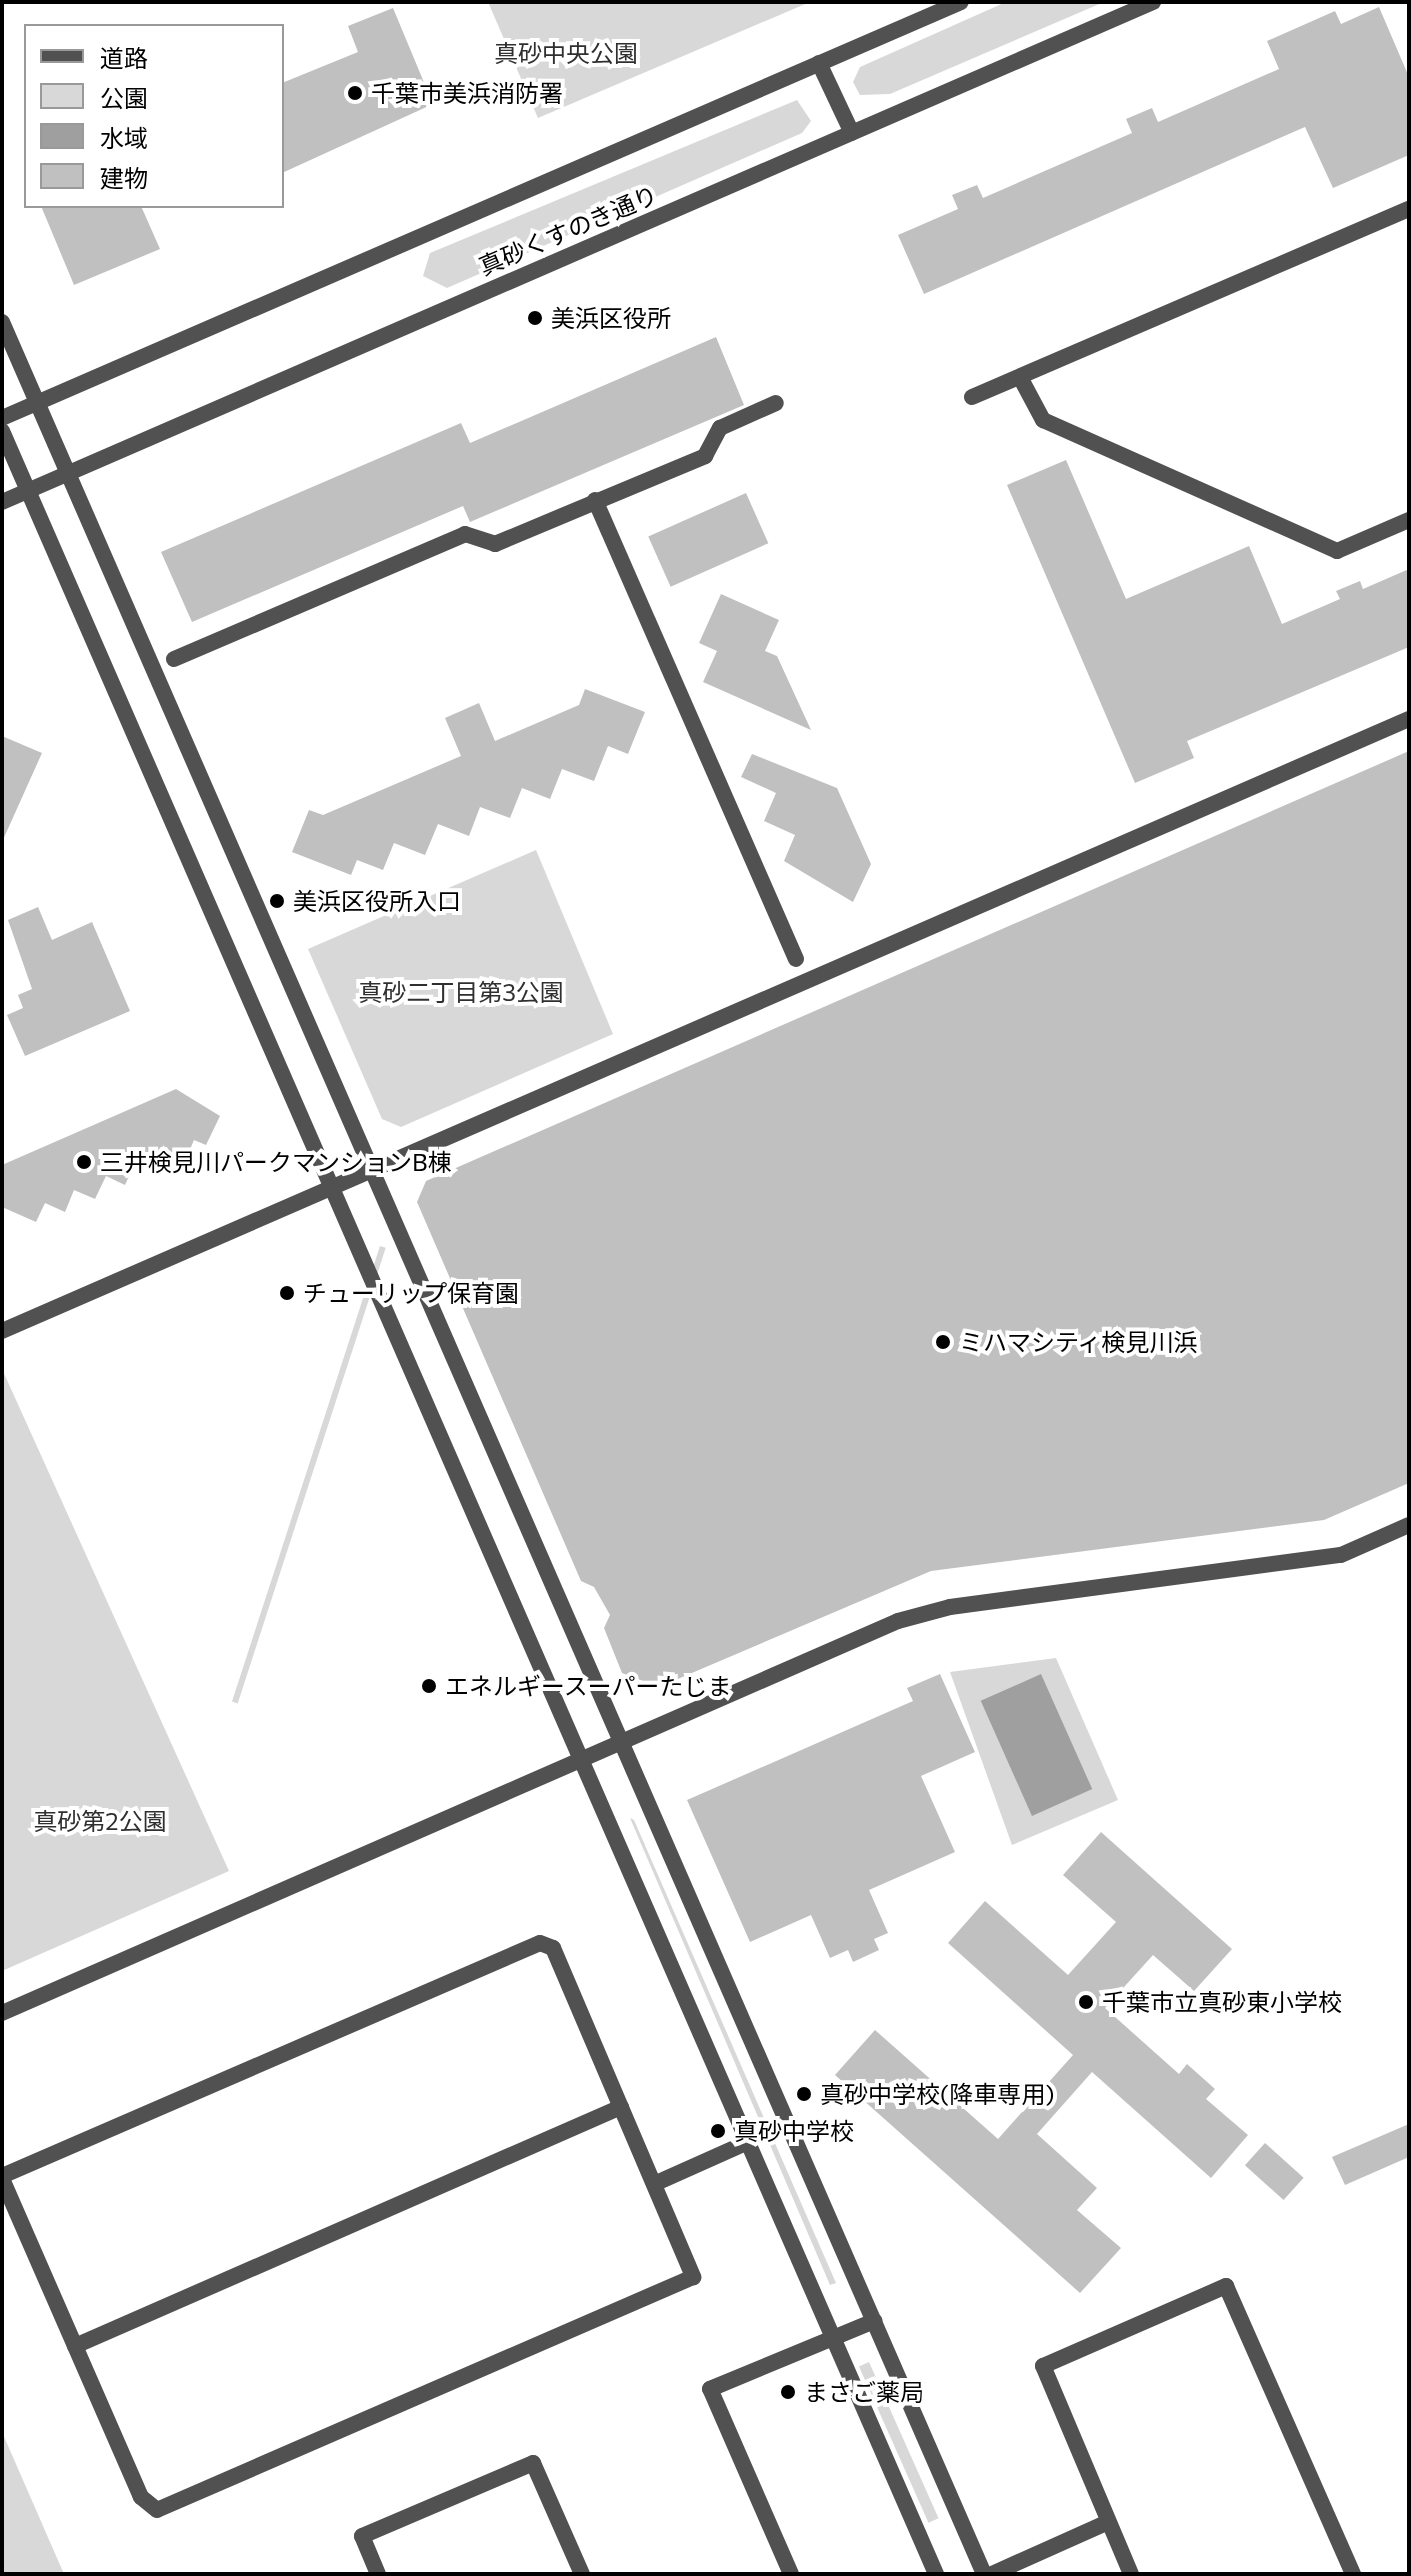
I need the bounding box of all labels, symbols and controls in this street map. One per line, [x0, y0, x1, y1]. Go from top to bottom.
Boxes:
legend [24, 24, 284, 208]
park label: 真砂中央公園 [494, 39, 638, 67]
text: 道路 [100, 43, 148, 72]
place label: 千葉市美浜消防署 [371, 79, 563, 107]
text: 公園 [100, 83, 148, 112]
marker: 千葉市美浜消防署 [346, 84, 364, 102]
text: 水域 [100, 123, 148, 152]
text: 建物 [100, 163, 148, 192]
street label: 真砂くすのき通り [474, 179, 662, 281]
place label: 美浜区役所 [551, 304, 671, 332]
marker: 美浜区役所 [526, 309, 544, 327]
place label: 美浜区役所入口 [293, 887, 461, 915]
marker: 美浜区役所入口 [268, 892, 286, 910]
park label: 真砂二丁目第3公園 [358, 978, 564, 1006]
place label: 三井検見川パークマンションB棟 [100, 1148, 451, 1176]
marker: 三井検見川パークマンションB棟 [75, 1153, 93, 1171]
place label: チューリップ保育園 [303, 1279, 519, 1307]
marker: チューリップ保育園 [278, 1284, 296, 1302]
place label: ミハマシティ検見川浜 [959, 1328, 1199, 1356]
marker: ミハマシティ検見川浜 [934, 1333, 952, 1351]
place label: エネルギースーパーたじま [445, 1672, 733, 1700]
marker: エネルギースーパーたじま [420, 1677, 438, 1695]
park label: 真砂第2公園 [33, 1807, 167, 1835]
place label: 千葉市立真砂東小学校 [1102, 1988, 1342, 2016]
marker: 千葉市立真砂東小学校 [1077, 1993, 1095, 2011]
place label: 真砂中学校(降車専用) [820, 2080, 1054, 2108]
marker: 真砂中学校(降車専用) [795, 2085, 813, 2103]
place label: 真砂中学校 [734, 2117, 854, 2145]
marker: 真砂中学校 [709, 2122, 727, 2140]
place label: まさご薬局 [804, 2378, 924, 2406]
marker: まさご薬局 [779, 2383, 797, 2401]

